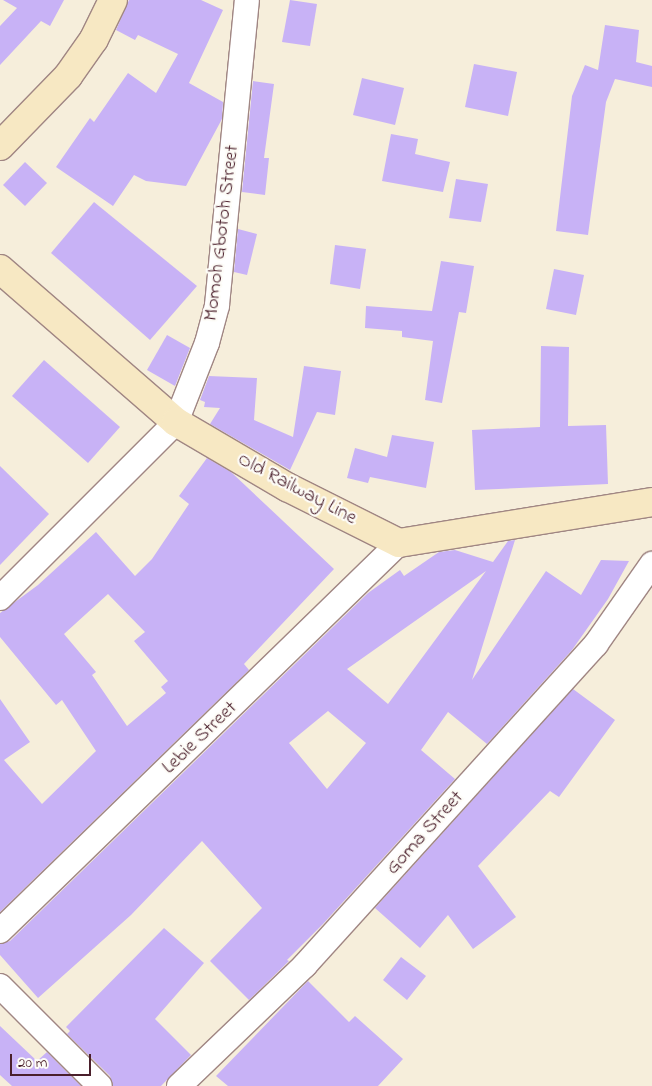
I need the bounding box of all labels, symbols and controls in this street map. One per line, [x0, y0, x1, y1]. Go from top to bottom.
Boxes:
street label: Momoh Gbotoh Street [199, 144, 245, 322]
street label: Old Railway Line [233, 448, 361, 530]
street label: Lebie Street [158, 696, 242, 780]
street label: Goma Street [381, 786, 469, 880]
scale bar [12, 1044, 94, 1076]
text: 20 m [18, 1052, 47, 1074]

